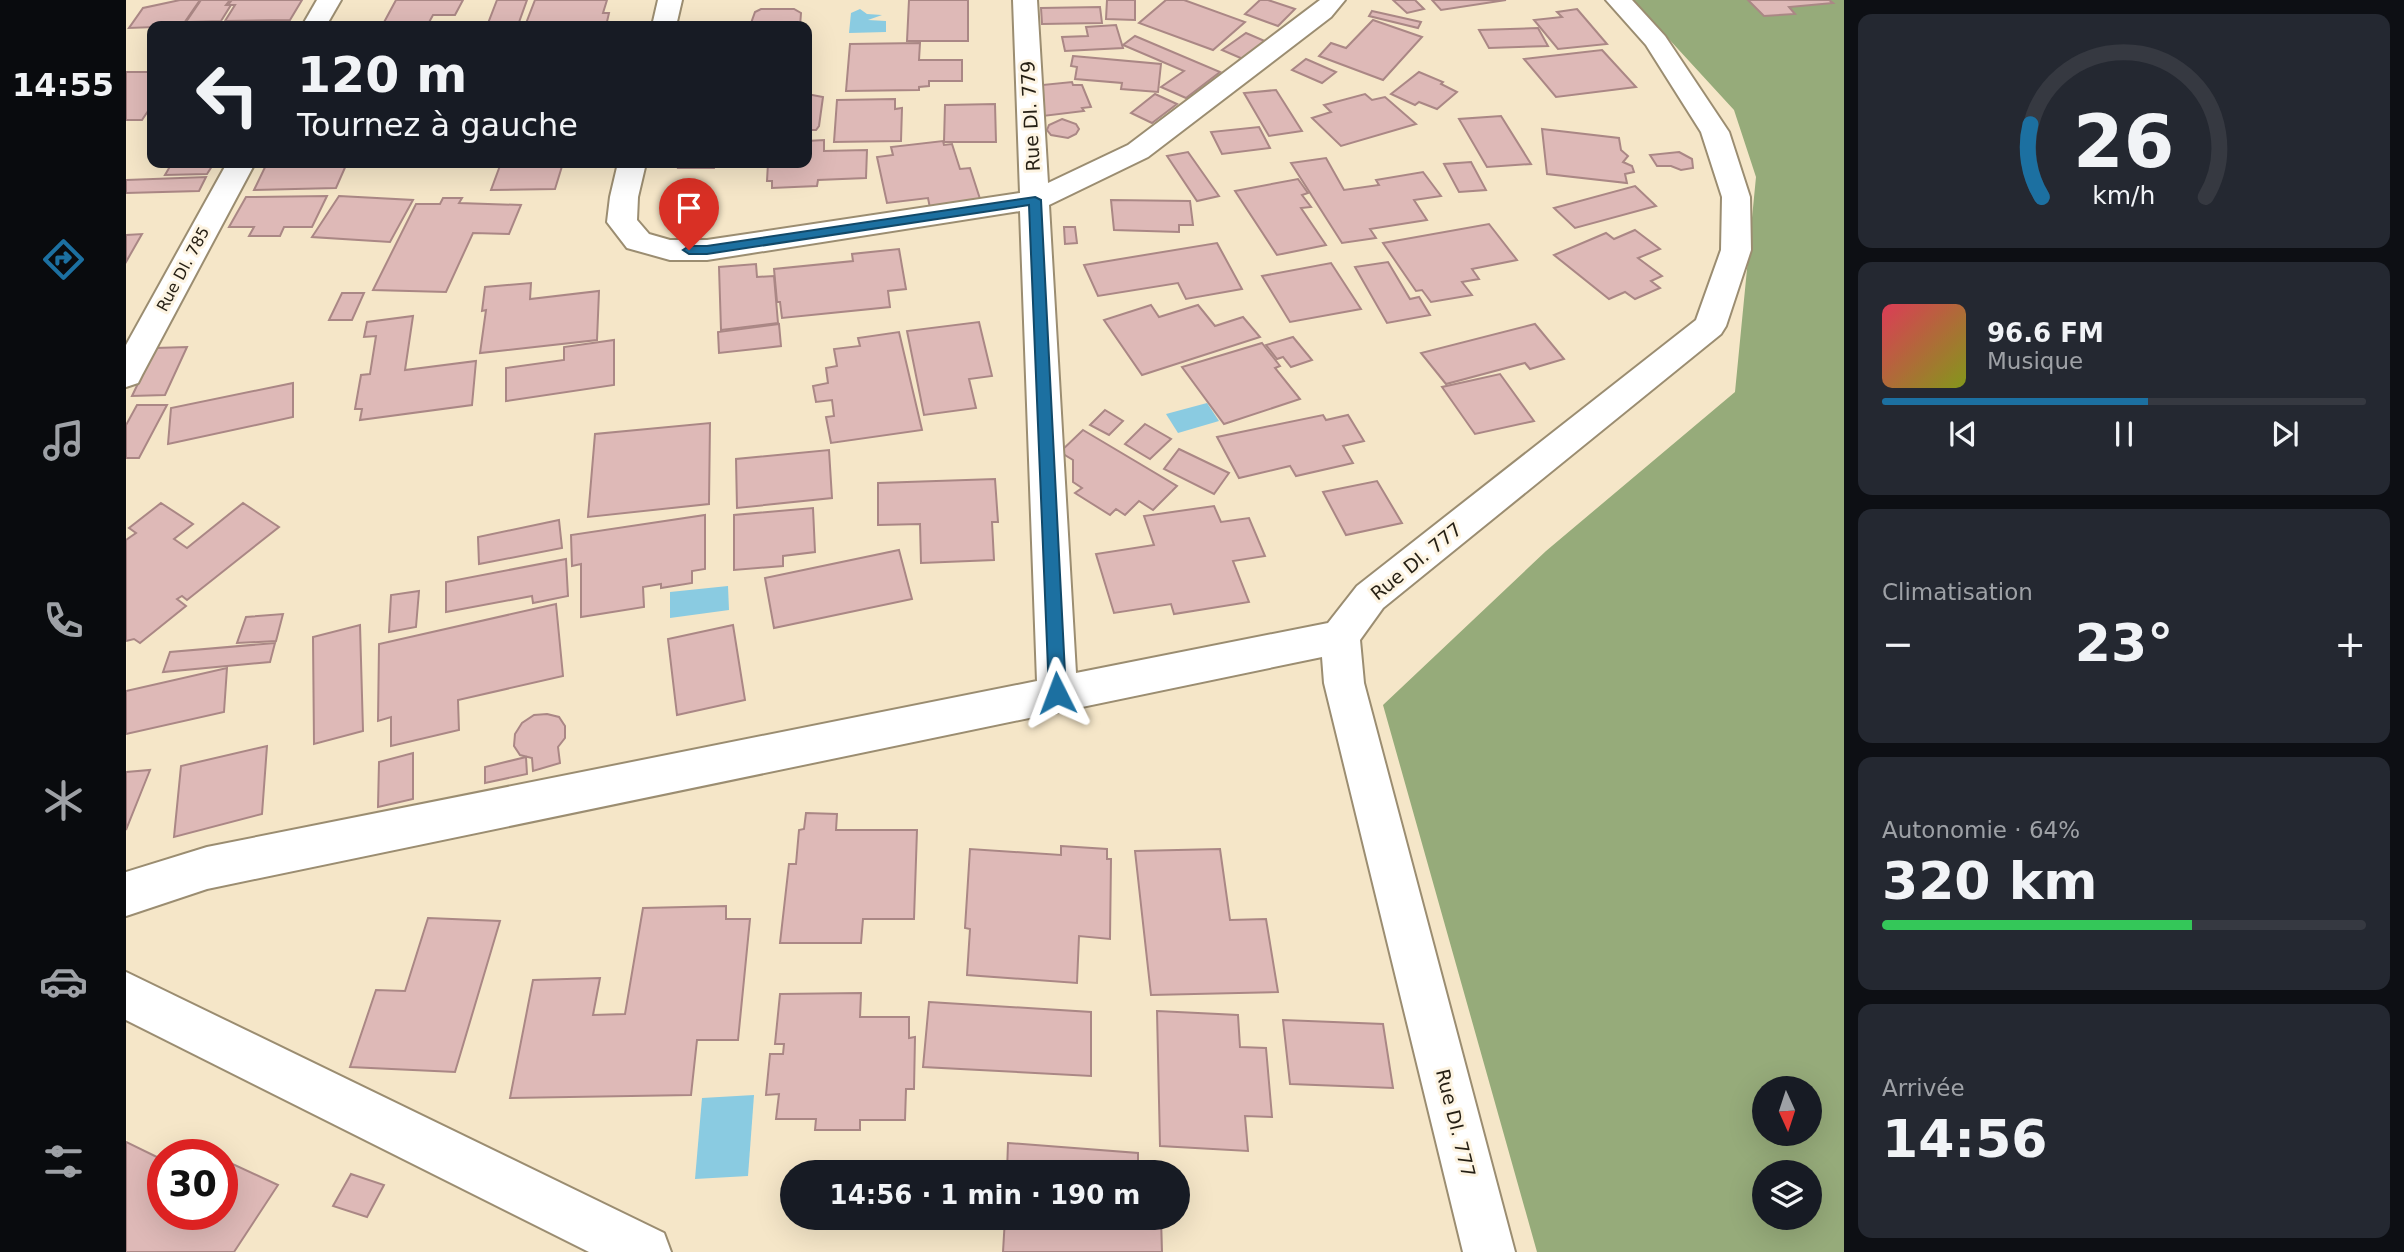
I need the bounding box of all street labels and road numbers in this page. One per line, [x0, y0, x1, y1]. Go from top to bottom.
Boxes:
street label: Rue DI. 779 [1016, 60, 1044, 172]
street label: Rue DI. 785 [153, 223, 213, 315]
street label: Rue DI. 777 [1366, 518, 1466, 604]
street label: Rue DI. 777 [1432, 1067, 1480, 1179]

